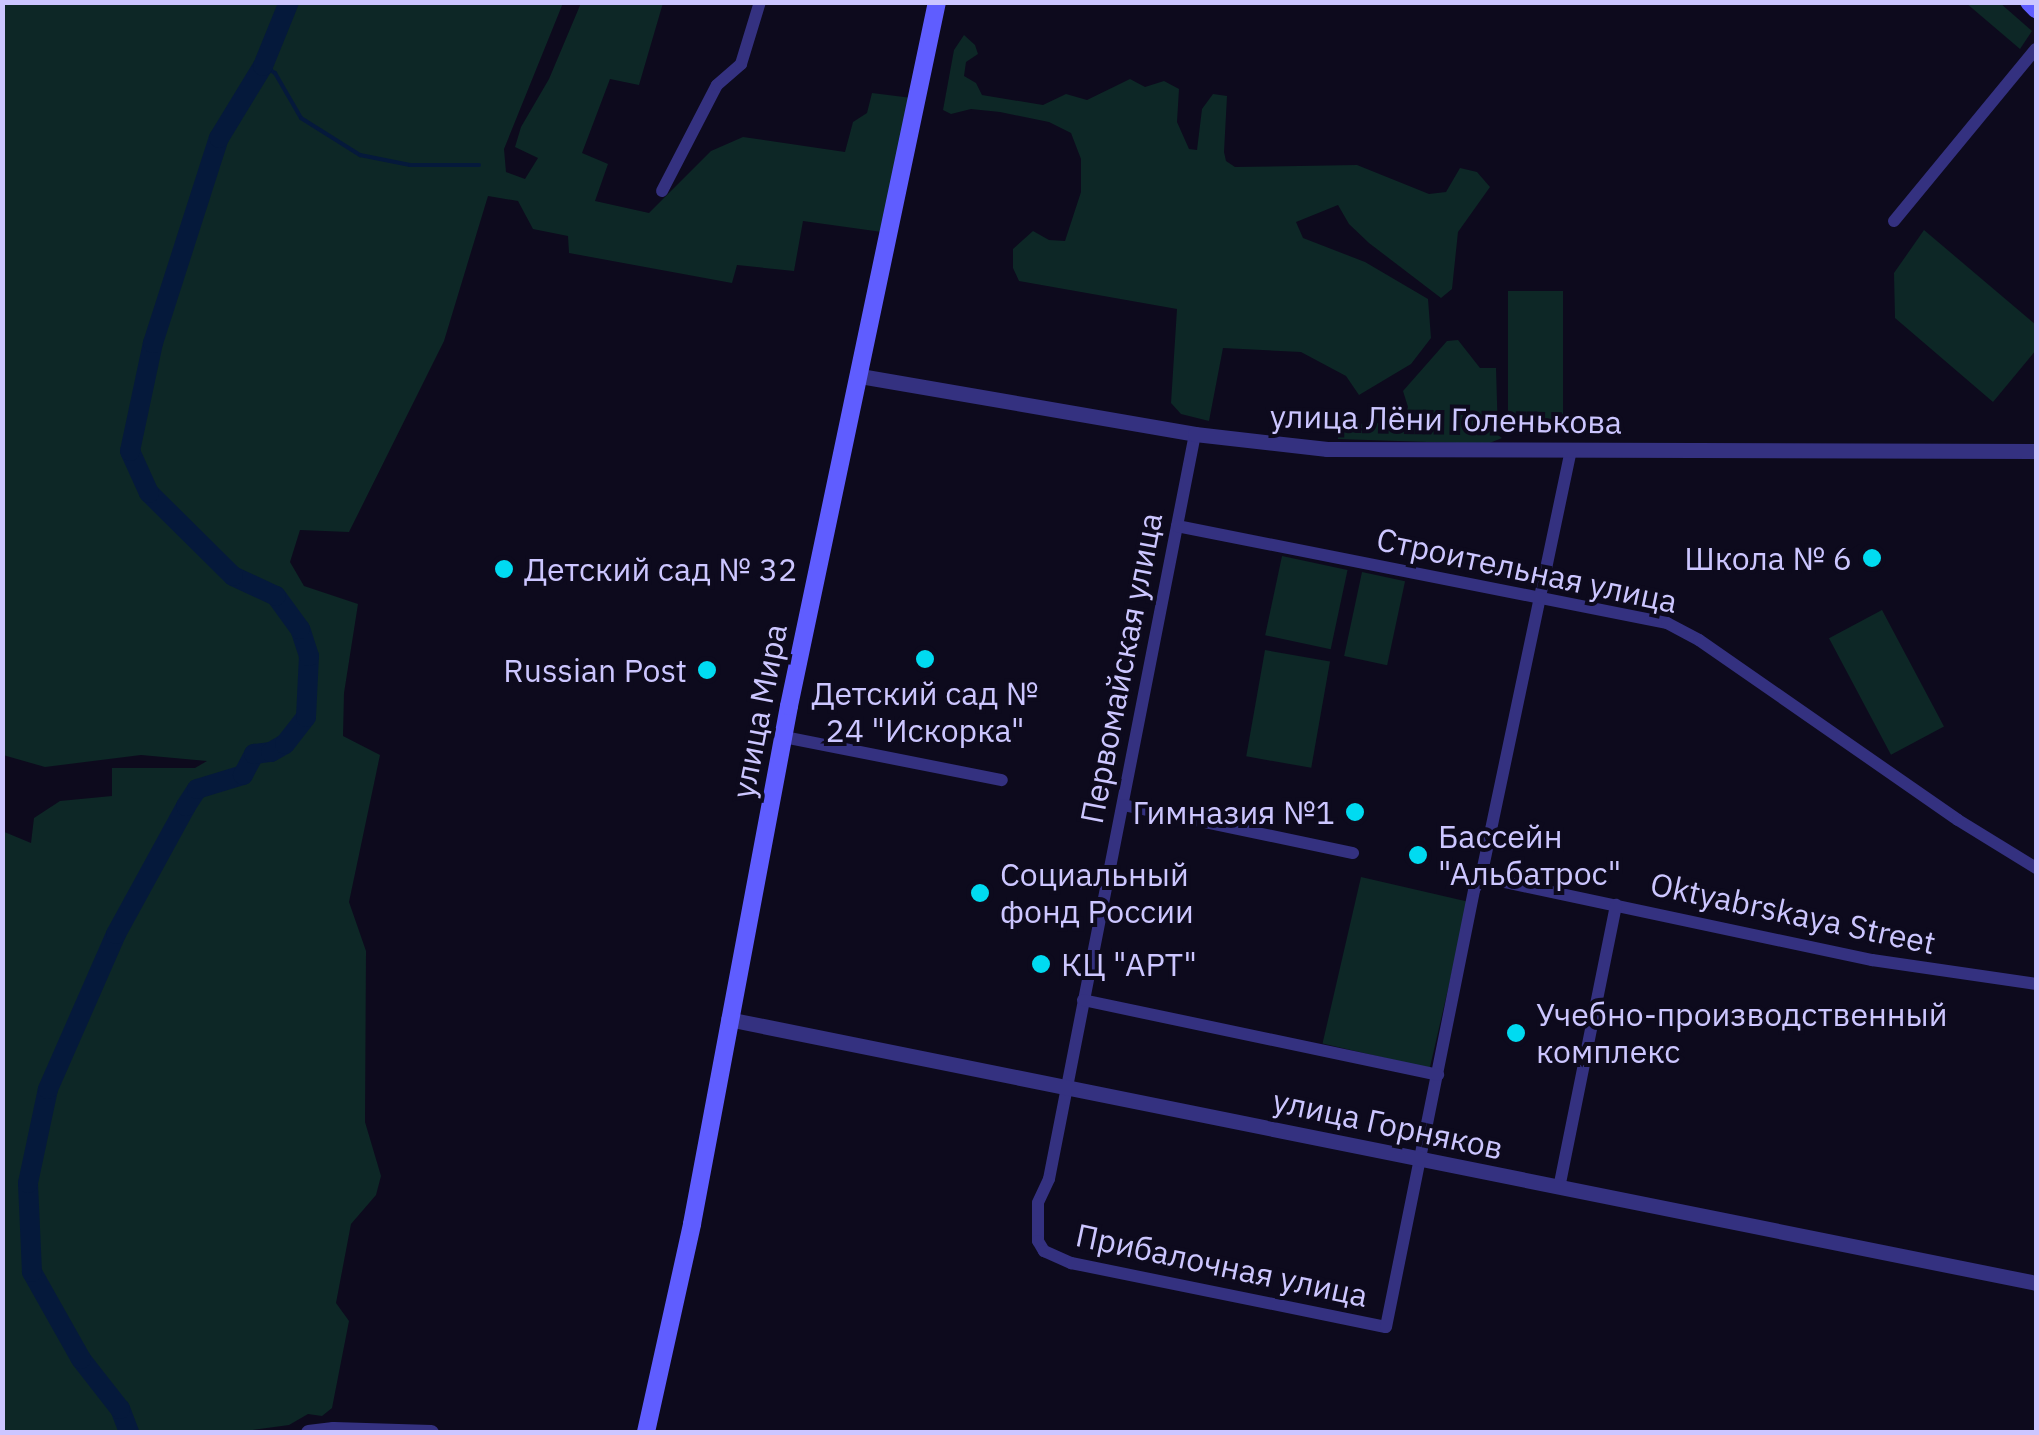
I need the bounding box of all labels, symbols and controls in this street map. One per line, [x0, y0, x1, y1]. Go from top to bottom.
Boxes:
street label: улица Лёни Голенькова [1270, 397, 1622, 441]
street label: Первомайская улица [1072, 509, 1170, 827]
street label: Строительная улица [1373, 519, 1681, 621]
place label: Школа № 6 [1684, 539, 1852, 577]
marker: Школа № 6 [1861, 547, 1883, 569]
place label: Детский сад № 32 [524, 550, 797, 588]
marker: Детский сад № 32 [493, 558, 515, 580]
street label: улица Мира [723, 621, 795, 801]
marker: Детский сад № 24 "Искорка" [914, 648, 936, 670]
place label: Russian Post [503, 651, 687, 689]
marker: Russian Post [696, 659, 718, 681]
place label: Детский сад № 24 "Искорка" [811, 675, 1039, 750]
place label: Гимназия №1 [1132, 793, 1335, 831]
marker: Гимназия №1 [1344, 801, 1366, 823]
place label: Бассейн "Альбатрос" [1438, 818, 1621, 893]
marker: Бассейн "Альбатрос" [1407, 844, 1429, 866]
place label: Социальный фонд России [1000, 856, 1194, 931]
street label: Oktyabrskaya Street [1647, 864, 1939, 962]
marker: Социальный фонд России [969, 882, 991, 904]
place label: КЦ "АРТ" [1061, 945, 1197, 983]
marker: КЦ "АРТ" [1030, 953, 1052, 975]
place label: Учебно-производственный комплекс [1536, 996, 1948, 1071]
marker: Учебно-производственный комплекс [1505, 1022, 1527, 1044]
street label: улица Горняков [1269, 1081, 1507, 1167]
street label: Прибалочная улица [1073, 1215, 1371, 1315]

